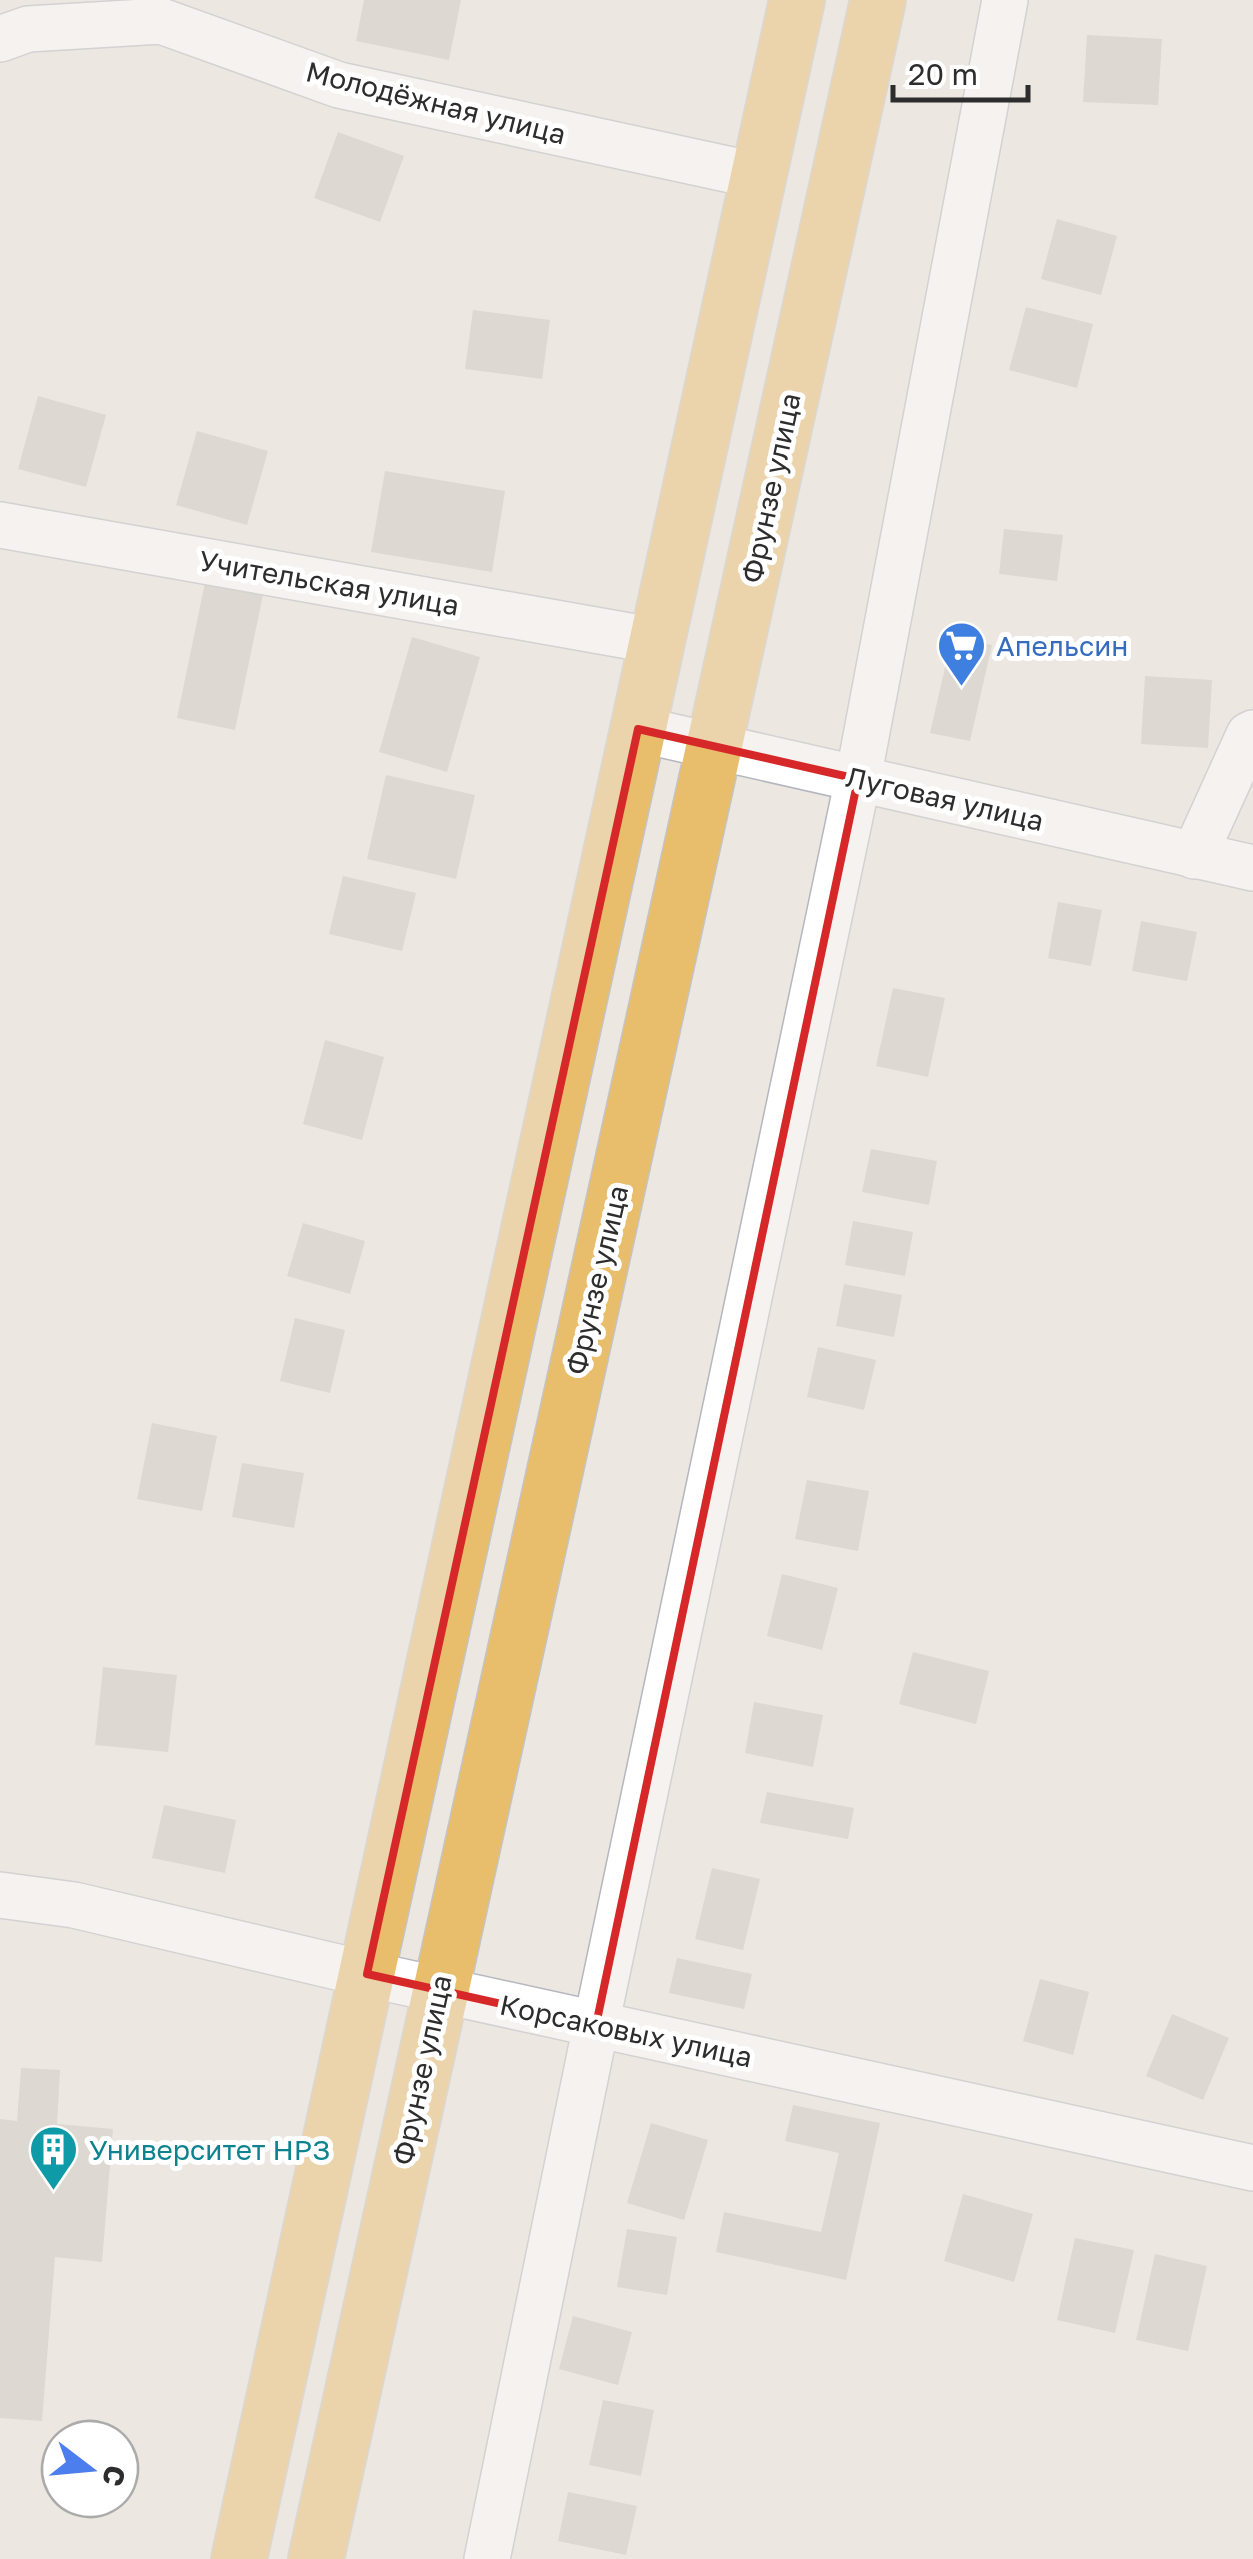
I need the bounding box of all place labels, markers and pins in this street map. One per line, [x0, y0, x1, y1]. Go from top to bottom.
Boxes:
supermarket icon: Апельсин [935, 620, 987, 688]
place label: Апельсин [996, 629, 1128, 662]
building icon: Университет НРЗ [28, 2124, 80, 2192]
place label: Университет НРЗ [89, 2133, 330, 2166]

